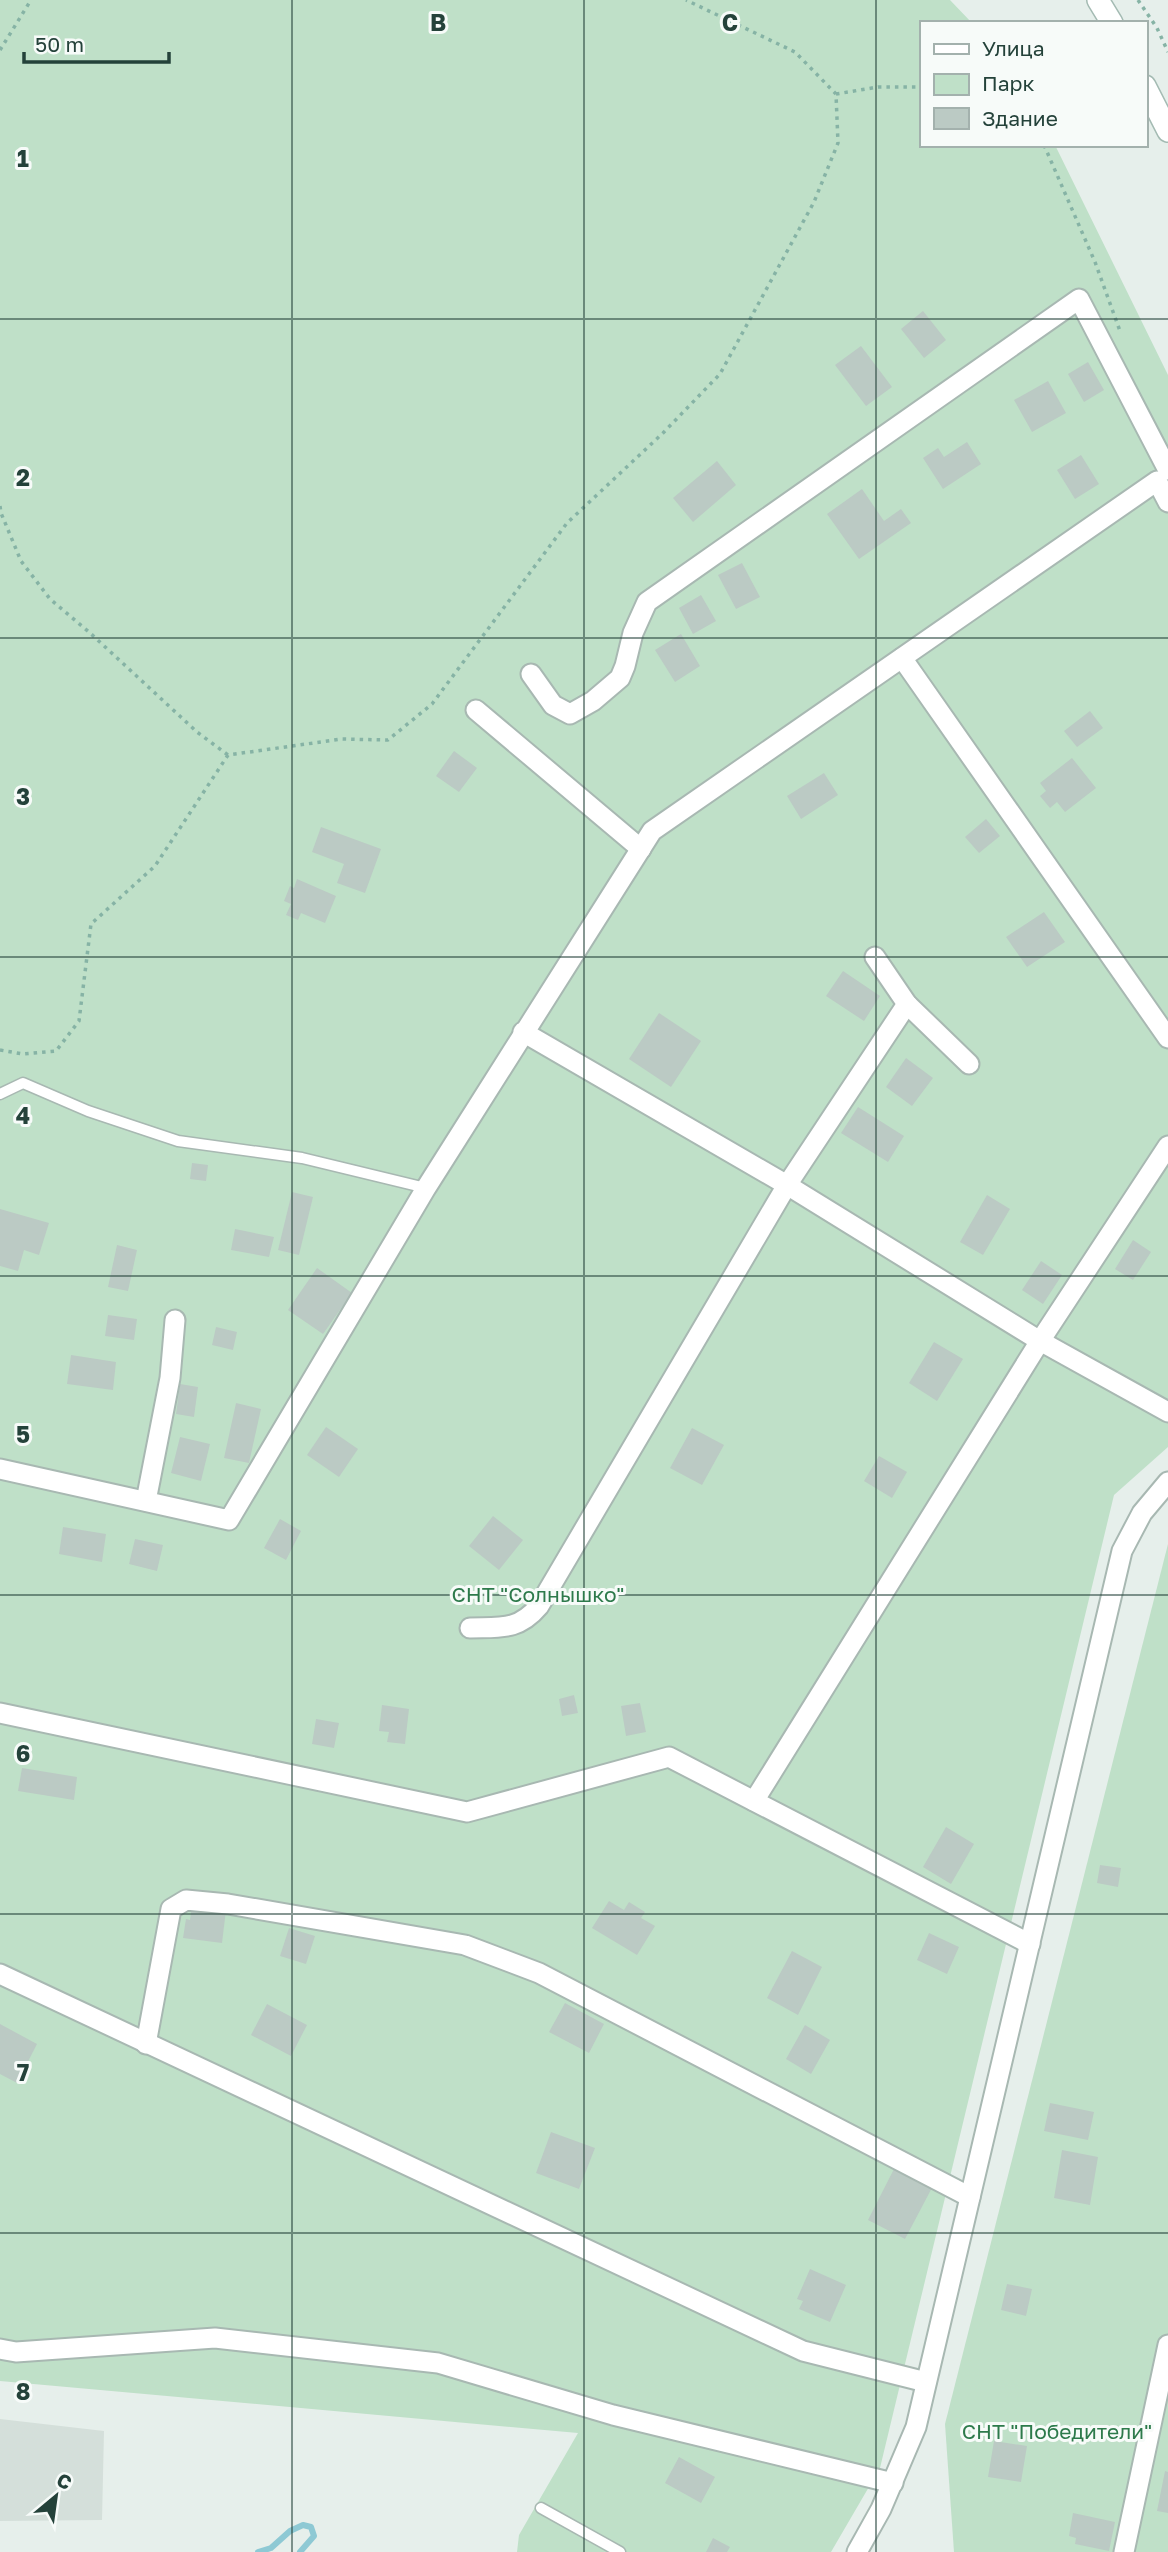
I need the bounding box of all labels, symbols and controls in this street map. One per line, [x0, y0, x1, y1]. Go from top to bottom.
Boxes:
text: B [430, 8, 446, 36]
text: C [722, 8, 738, 36]
scale bar [24, 21, 170, 65]
legend [920, 21, 1147, 147]
text: 50 m [35, 31, 84, 57]
text: Улица [982, 35, 1045, 61]
text: Парк [982, 70, 1035, 96]
text: Здание [982, 105, 1058, 131]
text: 1 [17, 144, 29, 172]
text: 2 [16, 463, 30, 491]
text: 3 [16, 782, 30, 810]
text: 4 [16, 1101, 30, 1129]
text: 5 [16, 1420, 30, 1448]
park label: СНТ "Солнышко" [451, 1581, 625, 1607]
text: 6 [16, 1739, 30, 1767]
text: 7 [17, 2058, 29, 2086]
text: 8 [16, 2377, 30, 2405]
park label: СНТ "Победители" [962, 2418, 1152, 2444]
north arrow [21, 2461, 91, 2531]
text: С [53, 2467, 76, 2494]

